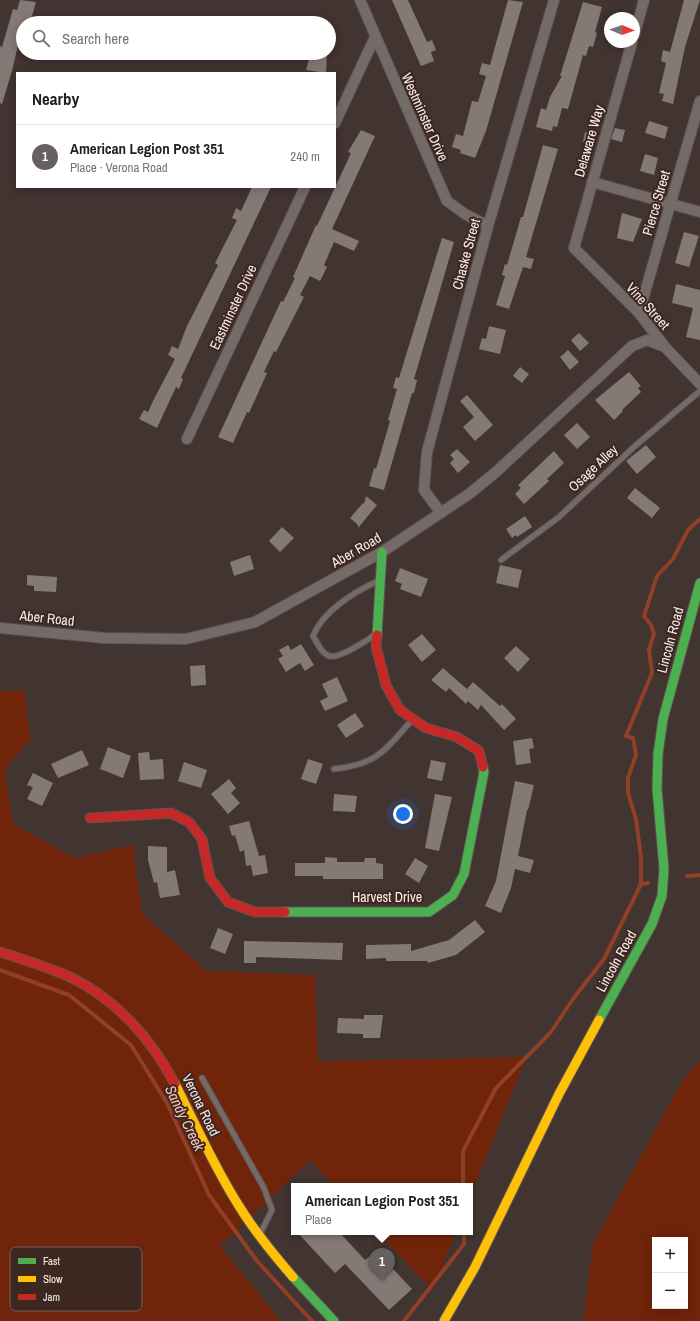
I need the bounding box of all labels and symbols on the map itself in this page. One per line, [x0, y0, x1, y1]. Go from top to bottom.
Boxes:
north arrow [604, 12, 640, 48]
street label: Westminster Drive [397, 70, 453, 164]
street label: Delaware Way [570, 103, 608, 179]
street label: Pierce Street [638, 168, 674, 238]
street label: Chaske Street [448, 217, 484, 291]
street label: Eastminster Drive [205, 262, 261, 352]
street label: Vine Street [622, 279, 674, 333]
street label: Osage Alley [564, 440, 622, 495]
street label: Aber Road [327, 528, 384, 572]
street label: Lincoln Road [653, 605, 687, 675]
street label: Aber Road [18, 606, 75, 630]
your location [393, 804, 413, 824]
street label: Harvest Drive [352, 888, 422, 906]
street label: Lincoln Road [592, 927, 640, 995]
street label: Verona Road [178, 1071, 224, 1139]
water label: Sandy Creek [160, 1081, 210, 1155]
legend [10, 1247, 142, 1311]
pin: 1 [369, 1248, 395, 1281]
text: Fast [43, 1254, 61, 1268]
text: Slow [43, 1272, 63, 1286]
text: Jam [43, 1290, 60, 1304]

